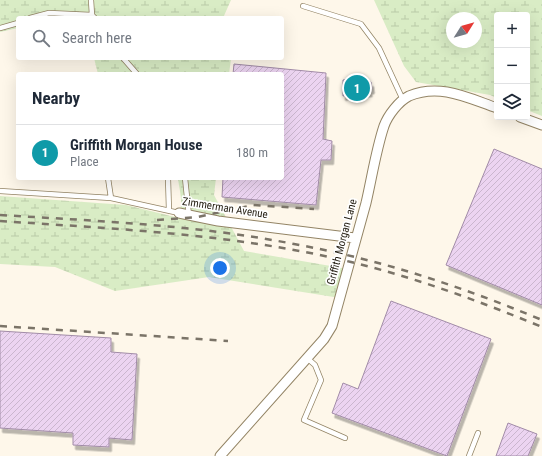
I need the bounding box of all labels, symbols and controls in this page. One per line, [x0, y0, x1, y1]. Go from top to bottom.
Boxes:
north arrow [446, 12, 482, 48]
map controls [494, 12, 530, 120]
button: + [494, 12, 530, 48]
search box [16, 16, 284, 60]
icon: search [30, 27, 52, 49]
text: Search here [62, 29, 132, 47]
button: − [494, 48, 530, 84]
pin: 1 [344, 73, 370, 103]
button: layers [494, 84, 530, 120]
text: Nearby [32, 88, 80, 108]
text: Griffith Morgan House [70, 136, 202, 154]
text: 1 [42, 145, 48, 160]
text: 180 m [236, 145, 268, 160]
text: Place [70, 154, 99, 169]
street label: Zimmerman Avenue [181, 195, 269, 221]
street label: Griffith Morgan Lane [324, 198, 360, 286]
your location [210, 258, 230, 278]

